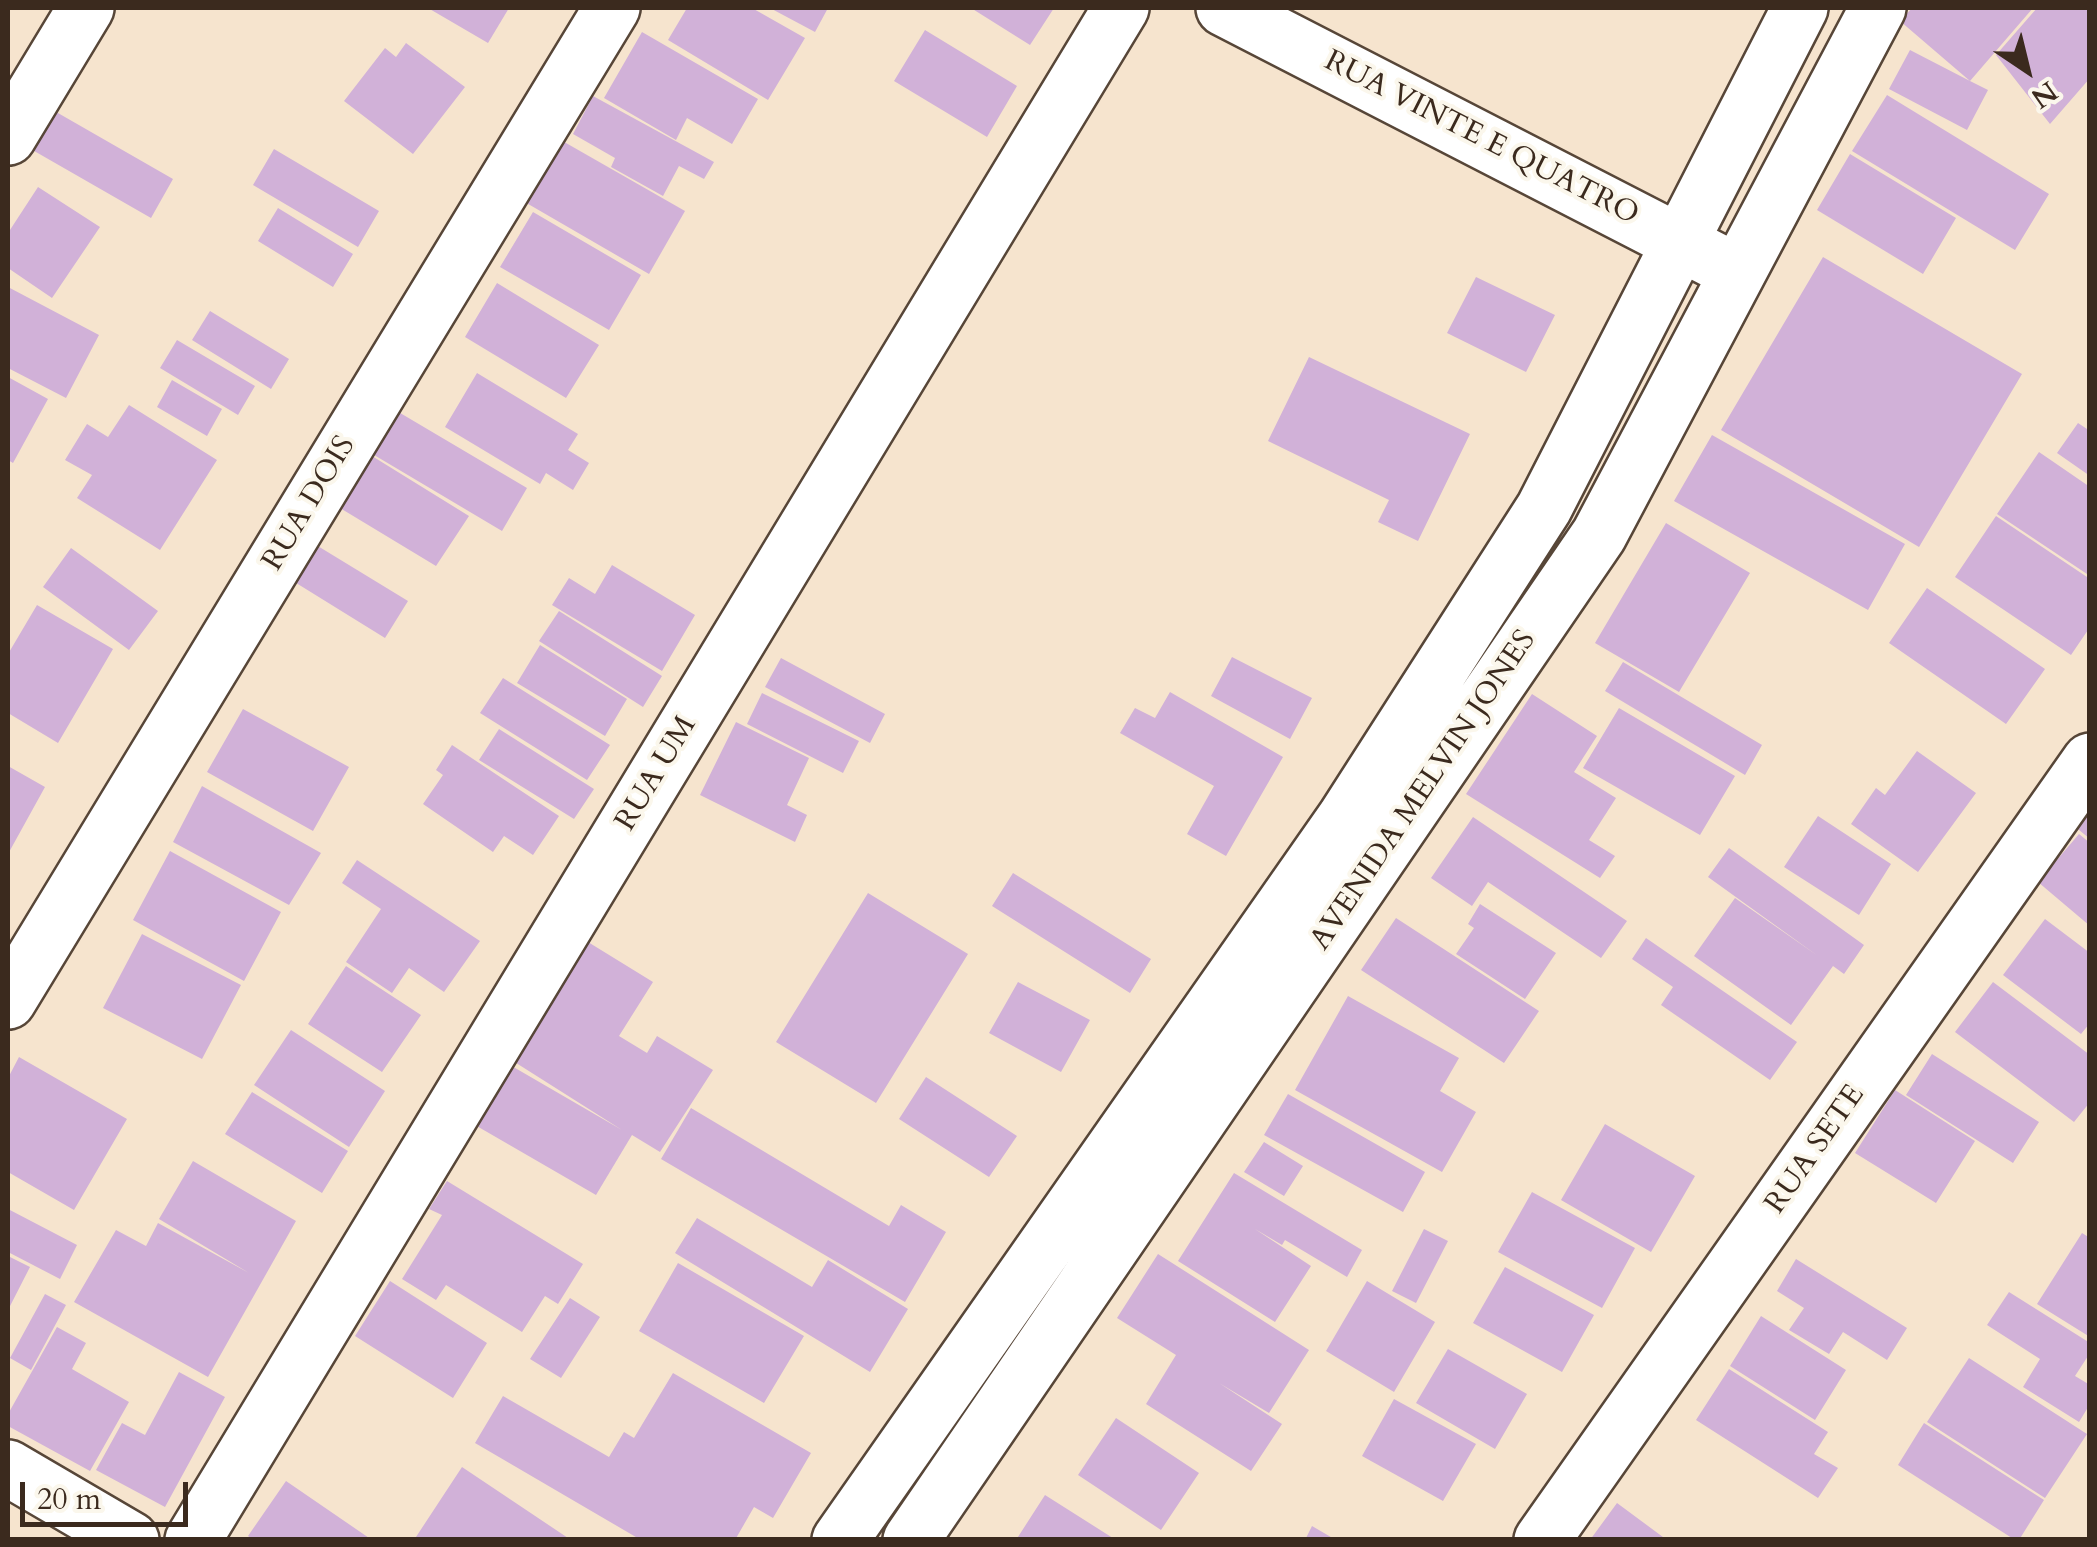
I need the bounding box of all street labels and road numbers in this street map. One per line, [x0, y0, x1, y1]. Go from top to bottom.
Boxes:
street label: RUA VINTE E QUATRO [1318, 44, 1644, 234]
street label: RUA DOIS [256, 430, 364, 578]
street label: AVENIDA MELVIN JONES [1304, 624, 1544, 958]
street label: RUA UM [609, 710, 705, 838]
street label: RUA SETE [1759, 1079, 1873, 1221]

